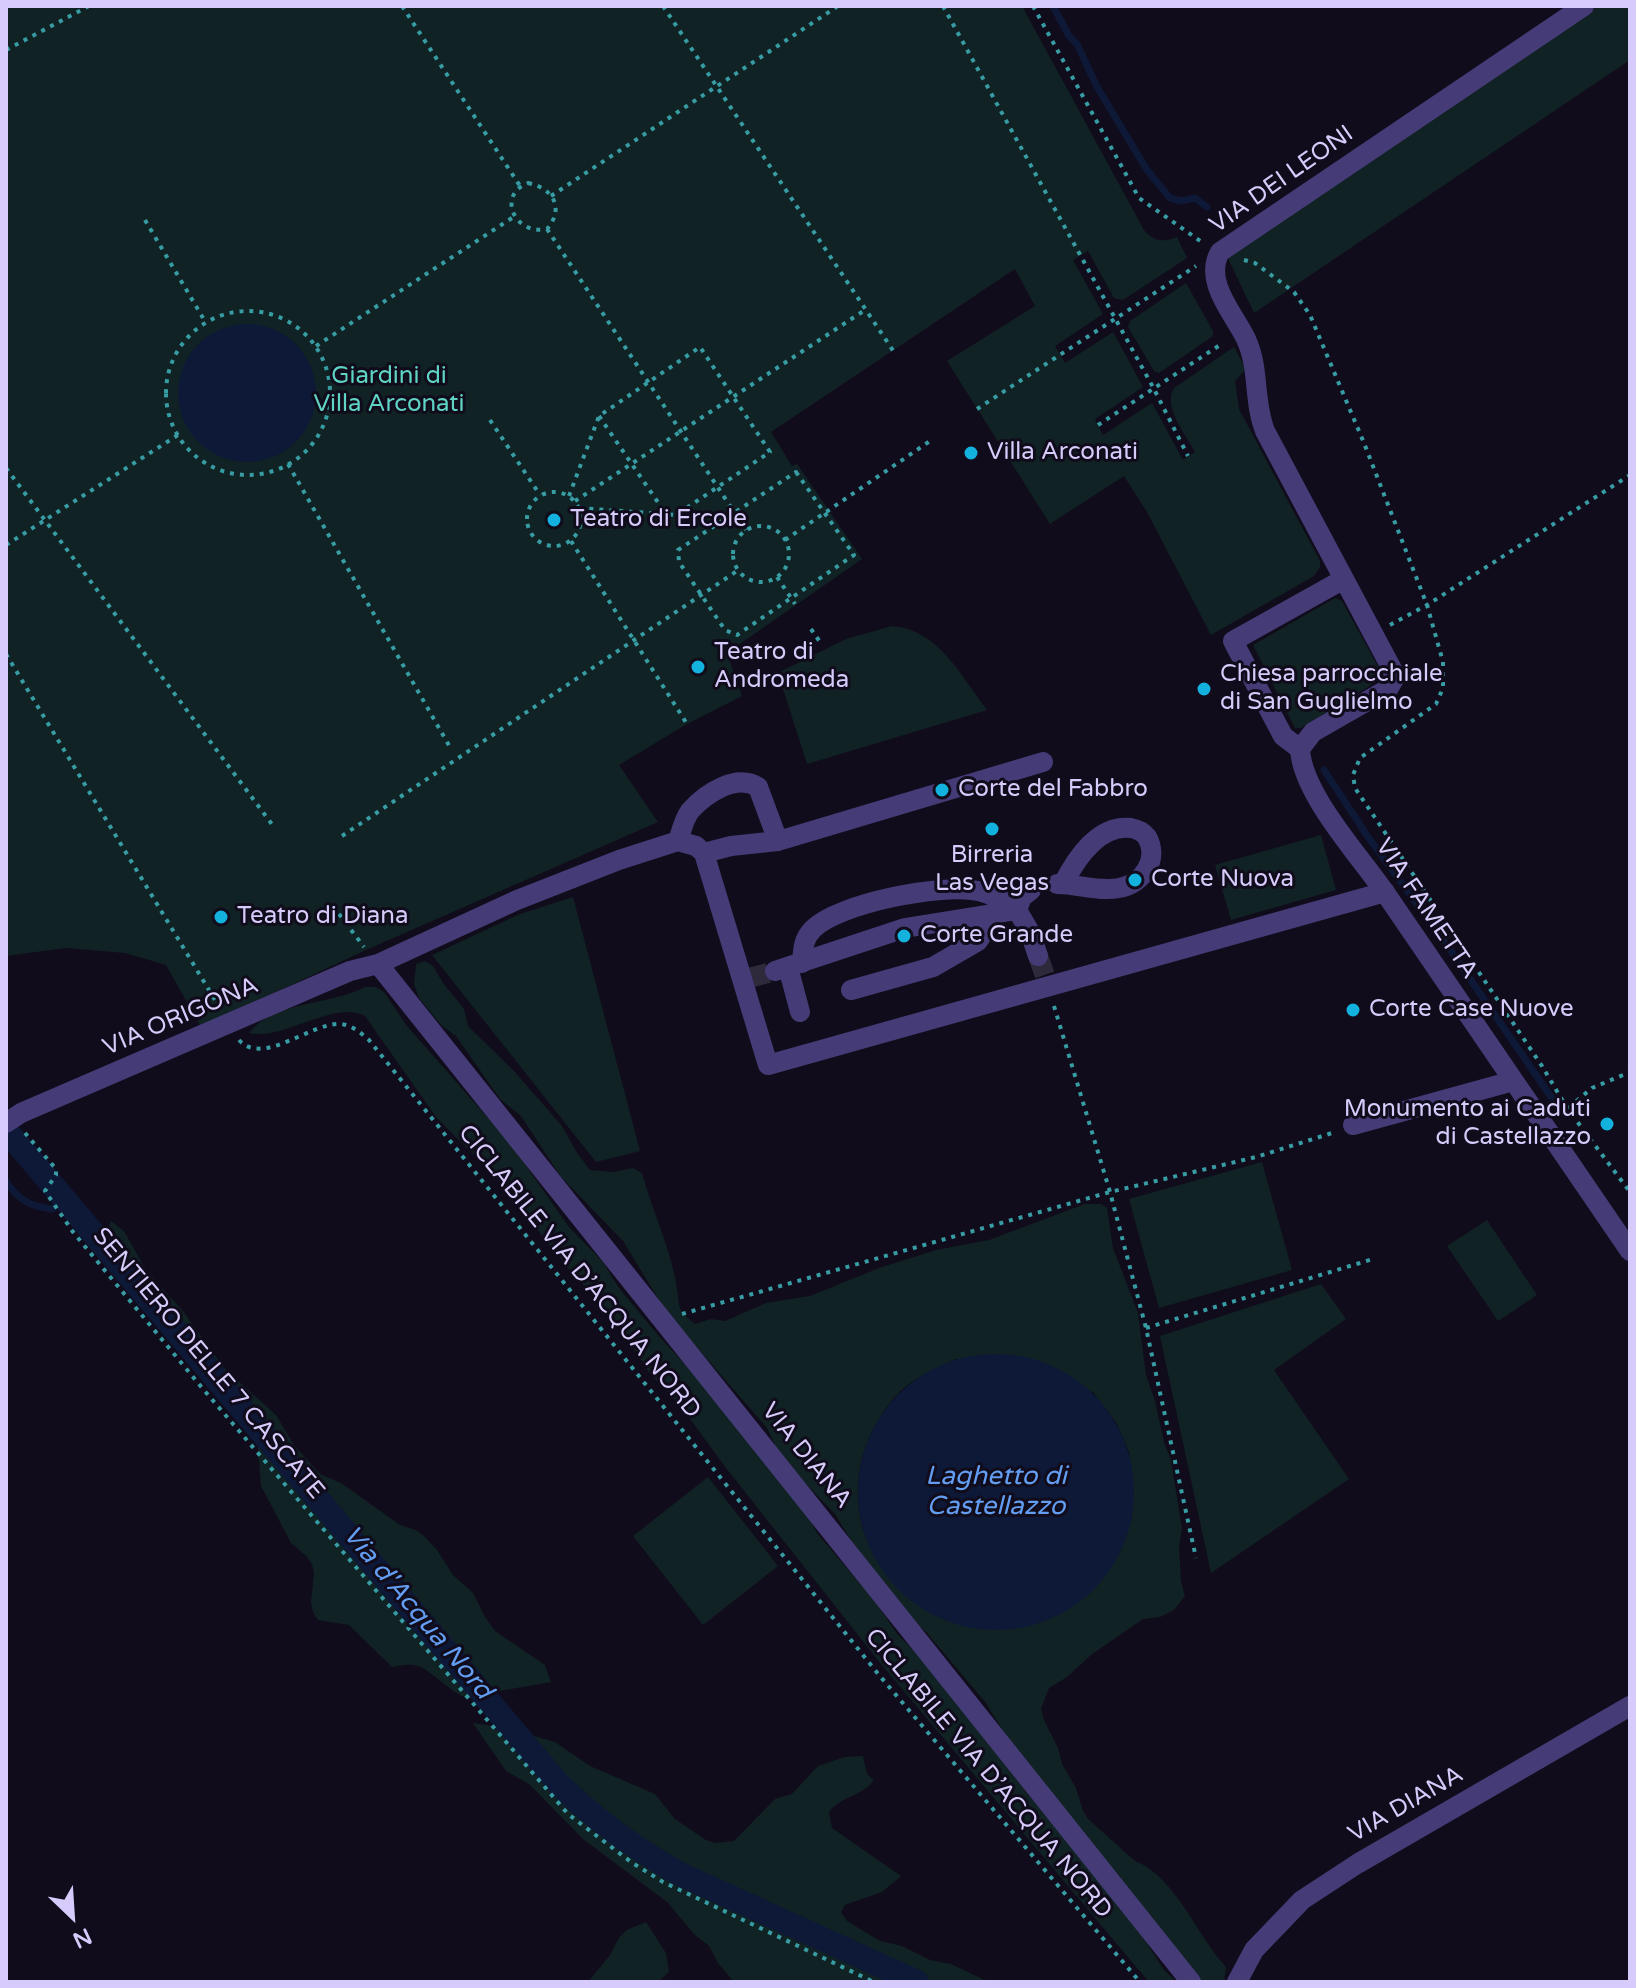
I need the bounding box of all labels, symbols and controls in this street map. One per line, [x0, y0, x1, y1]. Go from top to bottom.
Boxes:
street label: VIA DEI LEONI [1205, 120, 1359, 240]
park label: Giardini di Villa Arconati [314, 363, 464, 419]
place label: Villa Arconati [987, 439, 1138, 467]
marker: Villa Arconati [962, 444, 980, 462]
place label: Teatro di Ercole [570, 506, 747, 534]
marker: Teatro di Ercole [545, 511, 563, 529]
place label: Teatro di Andromeda [714, 639, 849, 695]
marker: Teatro di Andromeda [689, 658, 707, 676]
place label: Chiesa parrocchiale di San Guglielmo [1220, 661, 1442, 717]
marker: Chiesa parrocchiale di San Guglielmo [1195, 680, 1213, 698]
place label: Corte del Fabbro [958, 776, 1148, 804]
marker: Corte del Fabbro [933, 781, 951, 799]
marker: Birreria Las Vegas [983, 820, 1001, 838]
street label: VIA FAMETTA [1368, 833, 1484, 985]
place label: Birreria Las Vegas [935, 842, 1049, 898]
place label: Corte Nuova [1151, 866, 1294, 894]
marker: Corte Nuova [1126, 871, 1144, 889]
place label: Teatro di Diana [237, 903, 408, 931]
marker: Teatro di Diana [212, 908, 230, 926]
place label: Corte Grande [920, 922, 1073, 950]
marker: Corte Grande [895, 927, 913, 945]
street label: VIA ORIGONA [99, 971, 263, 1063]
place label: Corte Case Nuove [1369, 996, 1574, 1024]
marker: Corte Case Nuove [1344, 1001, 1362, 1019]
place label: Monumento ai Caduti di Castellazzo [1344, 1096, 1591, 1152]
marker: Monumento ai Caduti di Castellazzo [1598, 1115, 1616, 1133]
street label: CICLABILE VIA D’ACQUA NORD [452, 1119, 706, 1425]
street label: SENTIERO DELLE 7 CASCATE [86, 1223, 330, 1505]
street label: VIA DIANA [755, 1397, 857, 1515]
water label: Laghetto di Castellazzo [925, 1461, 1067, 1522]
water label: Via d'Acqua Nord [335, 1520, 499, 1706]
street label: CICLABILE VIA D’ACQUA NORD [858, 1623, 1118, 1925]
street label: VIA DIANA [1344, 1761, 1468, 1849]
north arrow [32, 1876, 112, 1956]
text: N [69, 1922, 96, 1953]

